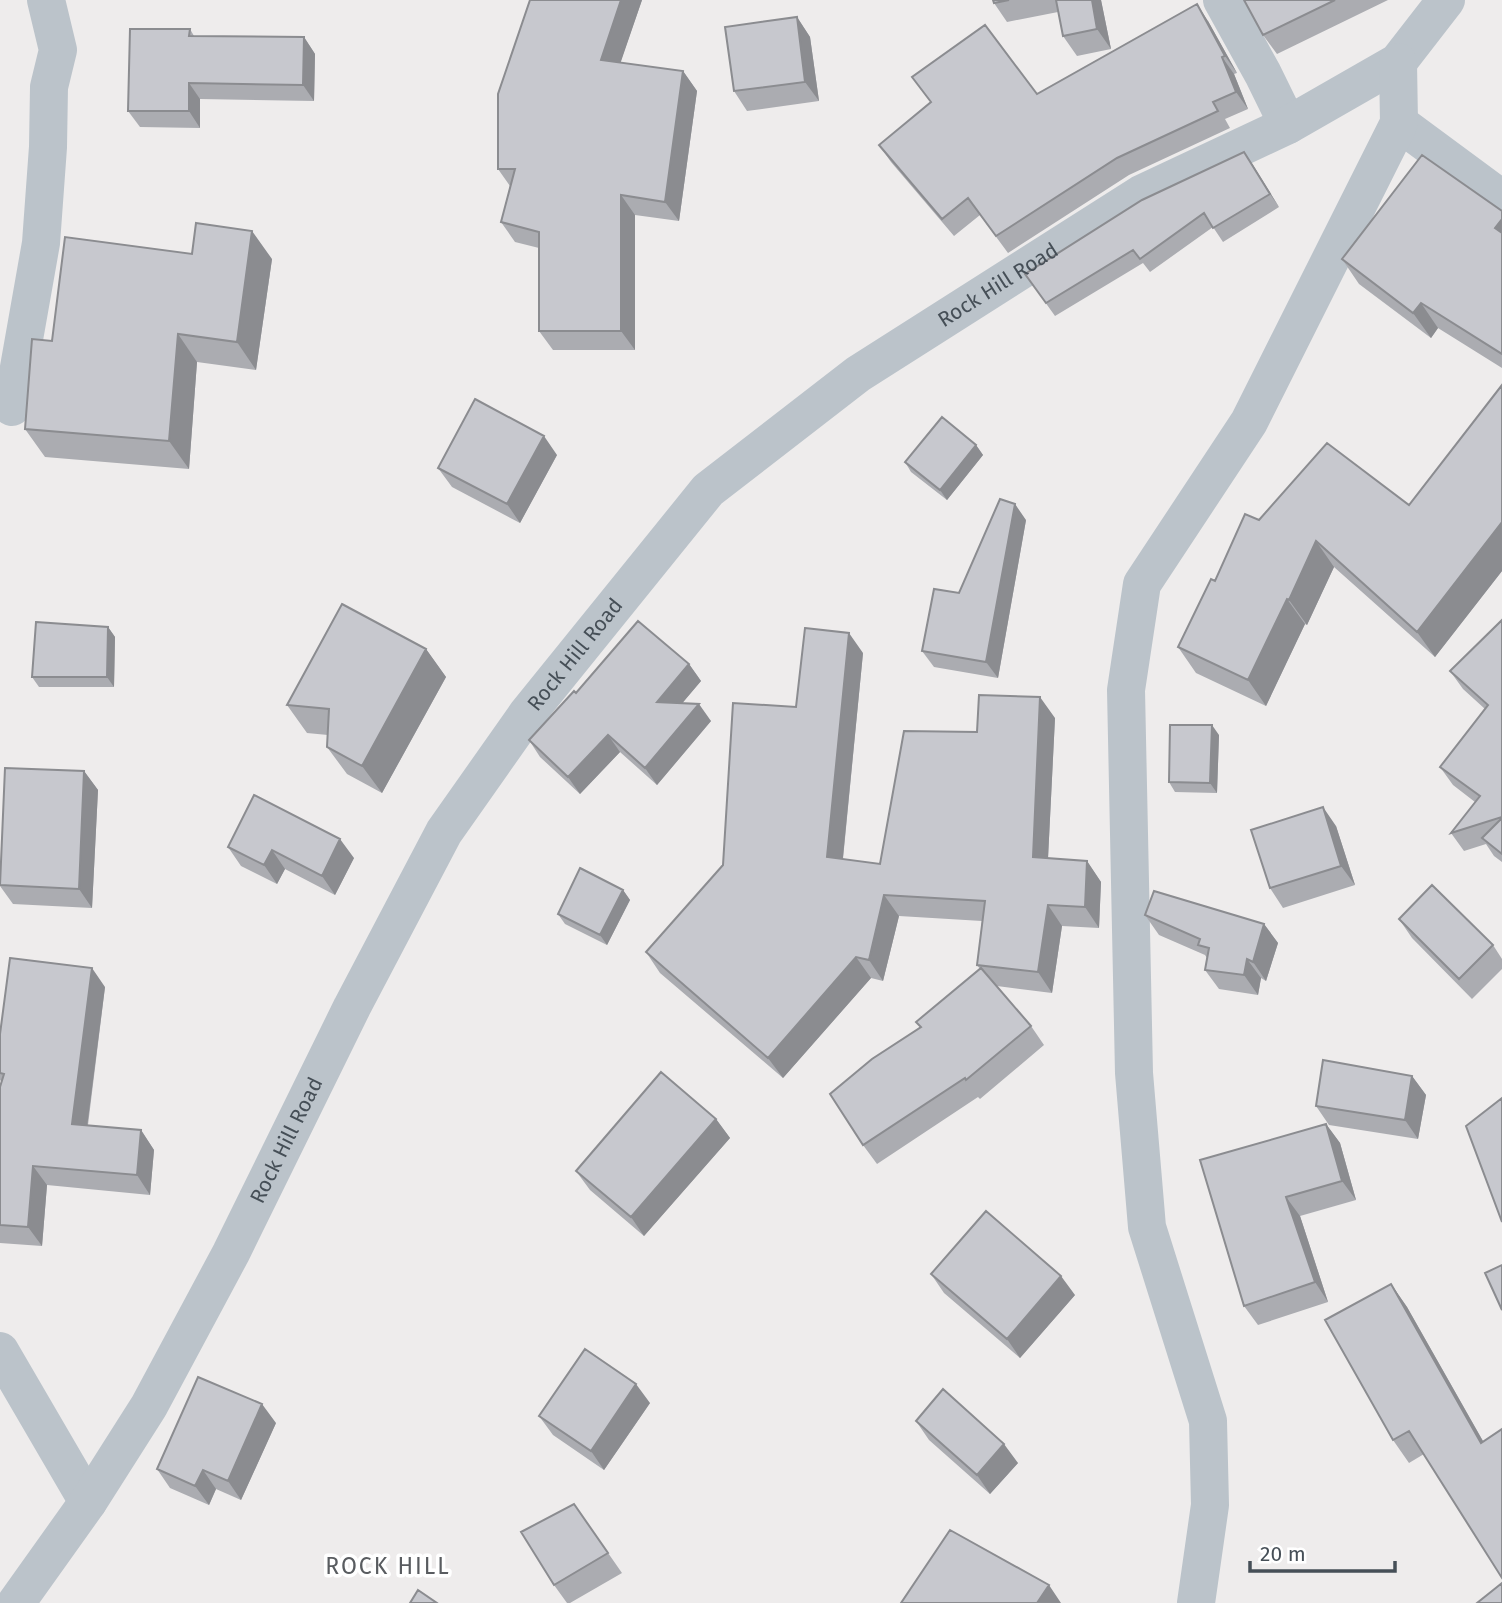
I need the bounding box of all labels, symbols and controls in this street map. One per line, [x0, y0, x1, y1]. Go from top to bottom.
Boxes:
street label: Rock Hill Road [933, 237, 1063, 333]
street label: Rock Hill Road [522, 593, 628, 716]
street label: Rock Hill Road [244, 1073, 328, 1208]
scale bar [1250, 1530, 1395, 1574]
text: 20 m [1260, 1541, 1306, 1567]
district label: ROCK HILL [325, 1552, 451, 1580]

